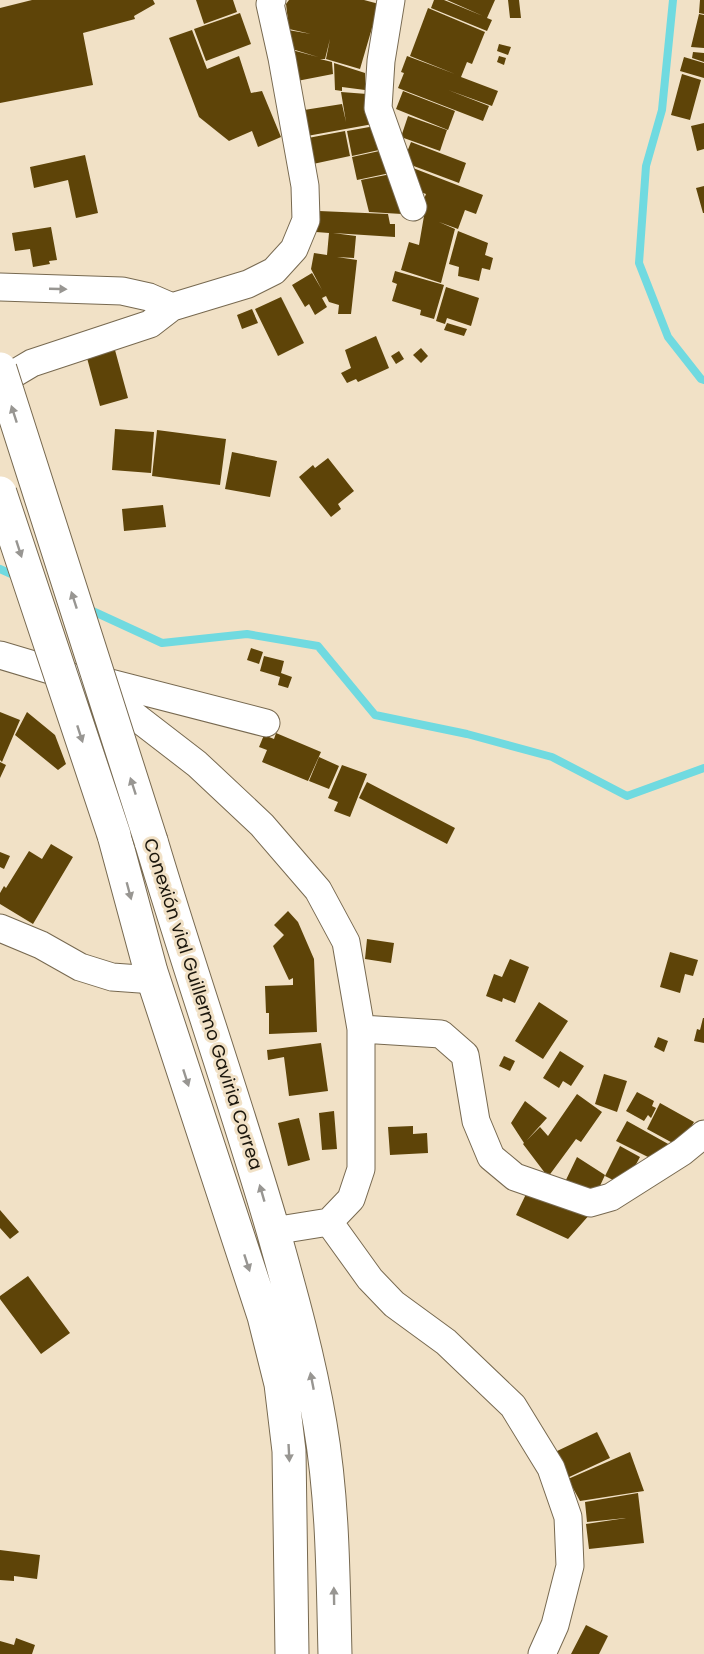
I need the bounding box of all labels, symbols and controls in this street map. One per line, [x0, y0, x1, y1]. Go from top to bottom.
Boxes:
one-way arrow [49, 284, 68, 293]
one-way arrow [9, 405, 19, 423]
one-way arrow [14, 540, 24, 558]
one-way arrow [69, 591, 78, 609]
one-way arrow [76, 725, 86, 743]
one-way arrow [128, 777, 137, 795]
street label: Conexión vial Guillermo Gaviria Correa [138, 835, 269, 1173]
one-way arrow [125, 882, 135, 900]
one-way arrow [181, 1069, 191, 1087]
one-way arrow [257, 1183, 267, 1202]
one-way arrow [242, 1254, 252, 1272]
one-way arrow [307, 1371, 316, 1390]
one-way arrow [284, 1443, 293, 1462]
one-way arrow [329, 1586, 338, 1605]

